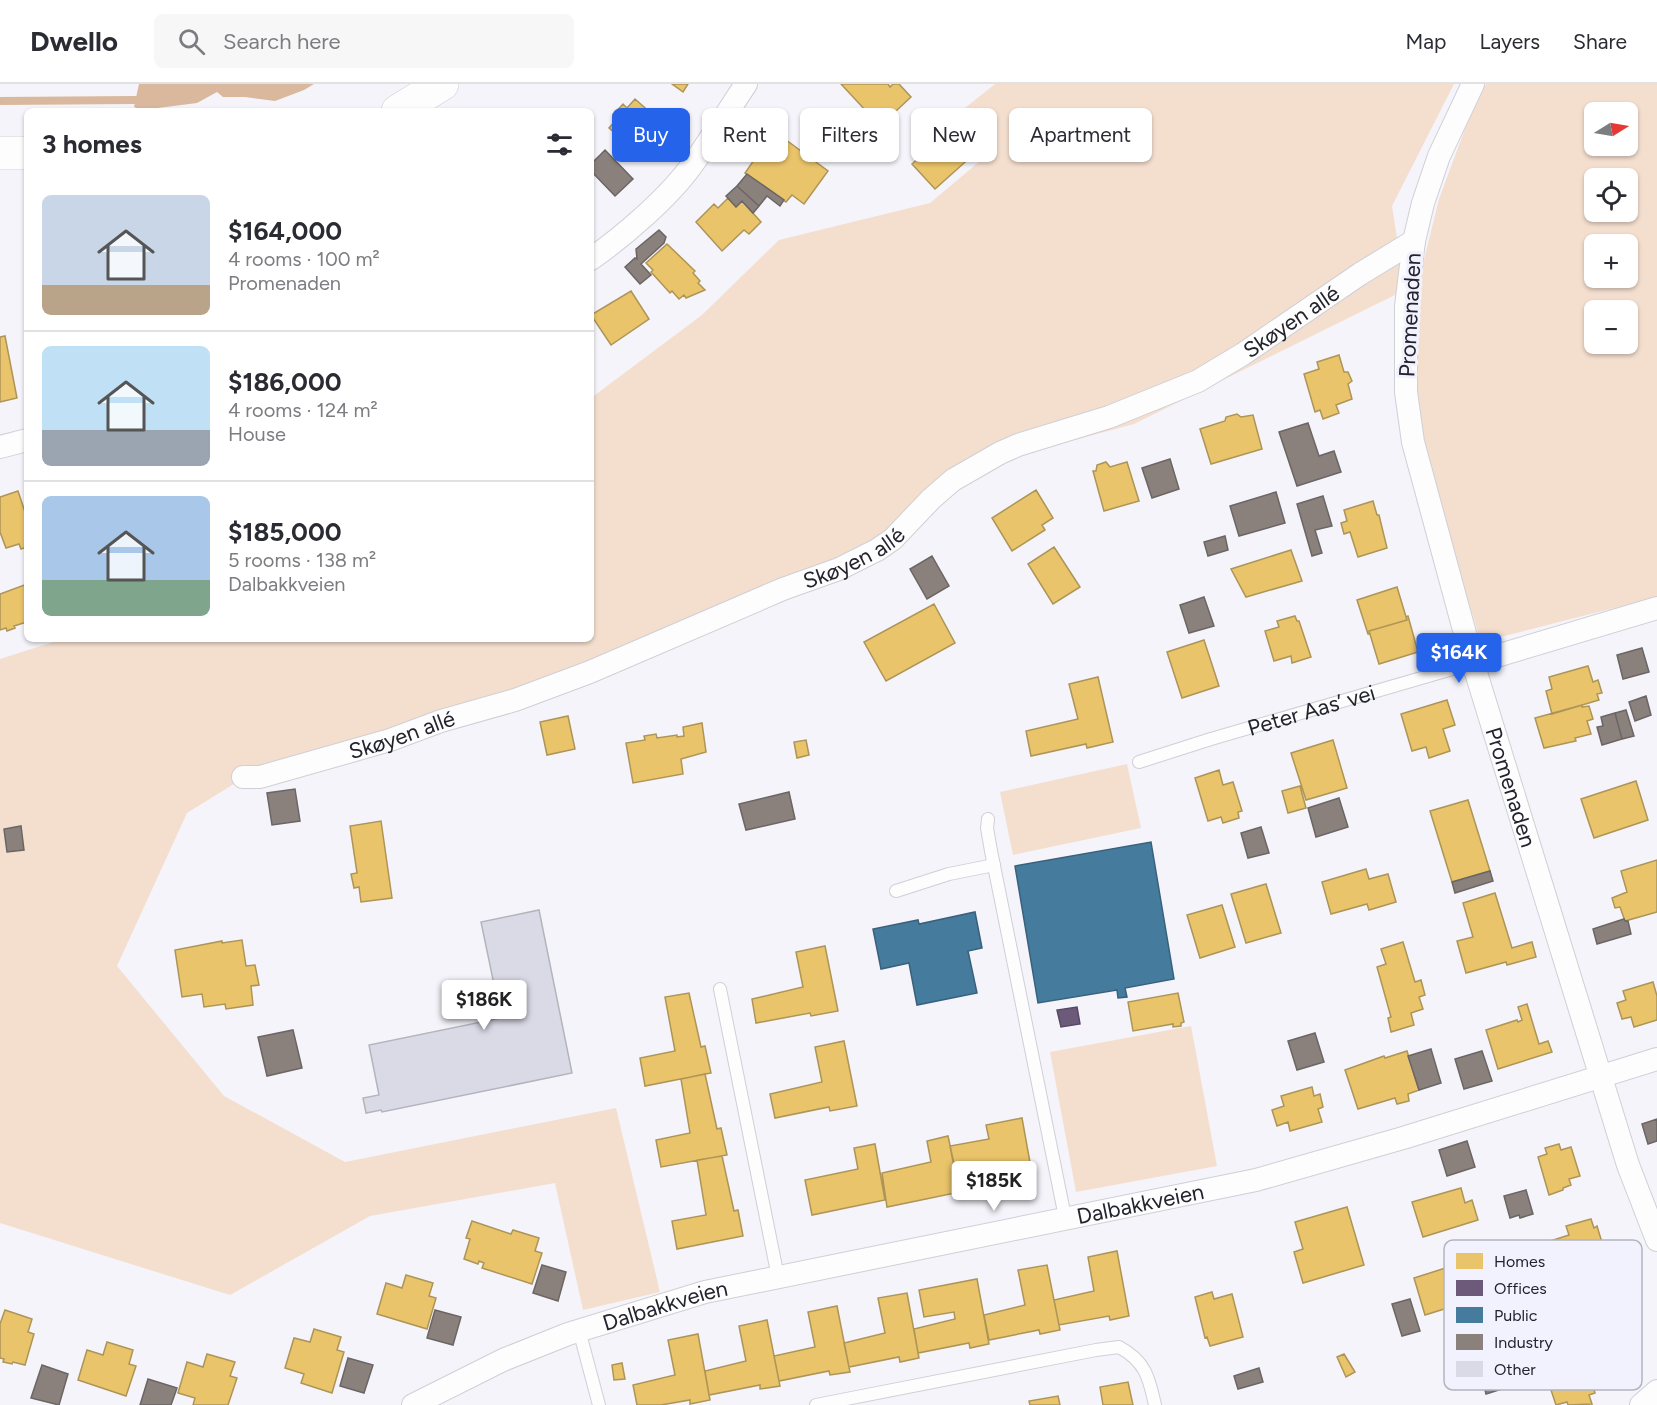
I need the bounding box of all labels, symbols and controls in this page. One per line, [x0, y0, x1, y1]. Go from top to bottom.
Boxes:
search box [154, 14, 574, 68]
text: Dwello [30, 24, 118, 58]
icon: search [175, 25, 208, 58]
text: Search here [223, 28, 341, 55]
text: Map [1406, 29, 1446, 54]
text: Layers [1479, 29, 1540, 54]
text: Share [1573, 29, 1627, 54]
north arrow [1584, 102, 1638, 156]
map controls [1584, 102, 1638, 354]
chip: Buy [612, 108, 690, 162]
chip: Rent [702, 108, 788, 162]
chip: Filters [800, 108, 899, 162]
chip: New [911, 108, 997, 162]
chip: Apartment [1009, 108, 1152, 162]
text: 3 homes [42, 128, 142, 160]
icon: filters [543, 128, 576, 161]
button: locate [1584, 168, 1638, 222]
text: $164,000 [228, 215, 342, 247]
icon: home [90, 219, 162, 291]
button: + [1584, 234, 1638, 288]
text: 4 rooms · 100 m² [228, 247, 380, 271]
street label: Promenaden [1393, 252, 1427, 378]
text: Promenaden [228, 271, 341, 295]
street label: Skøyen allé [1238, 279, 1344, 363]
button: − [1584, 300, 1638, 354]
text: $186,000 [228, 366, 342, 398]
icon: home [90, 370, 162, 442]
text: 4 rooms · 124 m² [228, 398, 378, 422]
text: House [228, 422, 286, 446]
text: $185,000 [228, 516, 342, 548]
icon: home [90, 520, 162, 592]
street label: Skøyen allé [799, 522, 910, 594]
text: 5 rooms · 138 m² [228, 548, 376, 572]
text: Dalbakkveien [228, 572, 346, 596]
pin: $164K [1417, 633, 1501, 684]
text: $164K [1430, 640, 1488, 664]
street label: Peter Aas’ vei [1244, 679, 1378, 741]
street label: Skøyen allé [346, 704, 458, 765]
street label: Promenaden [1480, 724, 1543, 850]
pin: $186K [442, 980, 526, 1031]
text: $186K [456, 987, 512, 1011]
pin: $185K [952, 1161, 1036, 1212]
text: $185K [966, 1168, 1022, 1192]
street label: Dalbakkveien [1074, 1177, 1206, 1230]
legend [1444, 1240, 1642, 1390]
text: Homes [1494, 1252, 1545, 1271]
street label: Dalbakkveien [599, 1274, 730, 1336]
text: Offices [1494, 1279, 1547, 1298]
text: Public [1494, 1306, 1538, 1325]
text: Industry [1494, 1333, 1553, 1352]
text: Other [1494, 1360, 1536, 1379]

